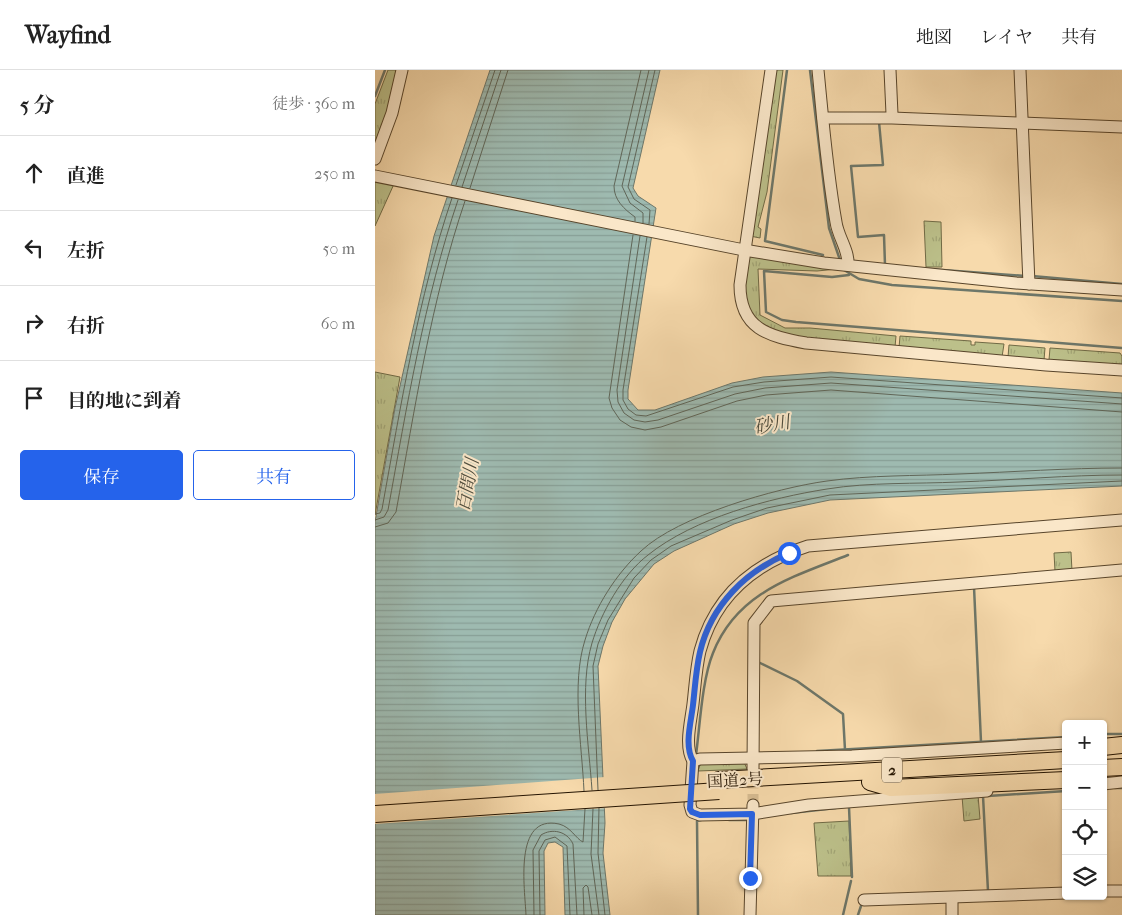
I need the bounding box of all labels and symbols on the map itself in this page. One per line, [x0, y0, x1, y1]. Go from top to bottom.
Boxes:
water label: 砂川 [752, 411, 794, 438]
water label: 百間川 [453, 455, 484, 514]
route start [778, 542, 801, 565]
road number: 2 [882, 758, 902, 782]
street label: 国道2号 [706, 769, 764, 791]
route end [739, 867, 762, 890]

